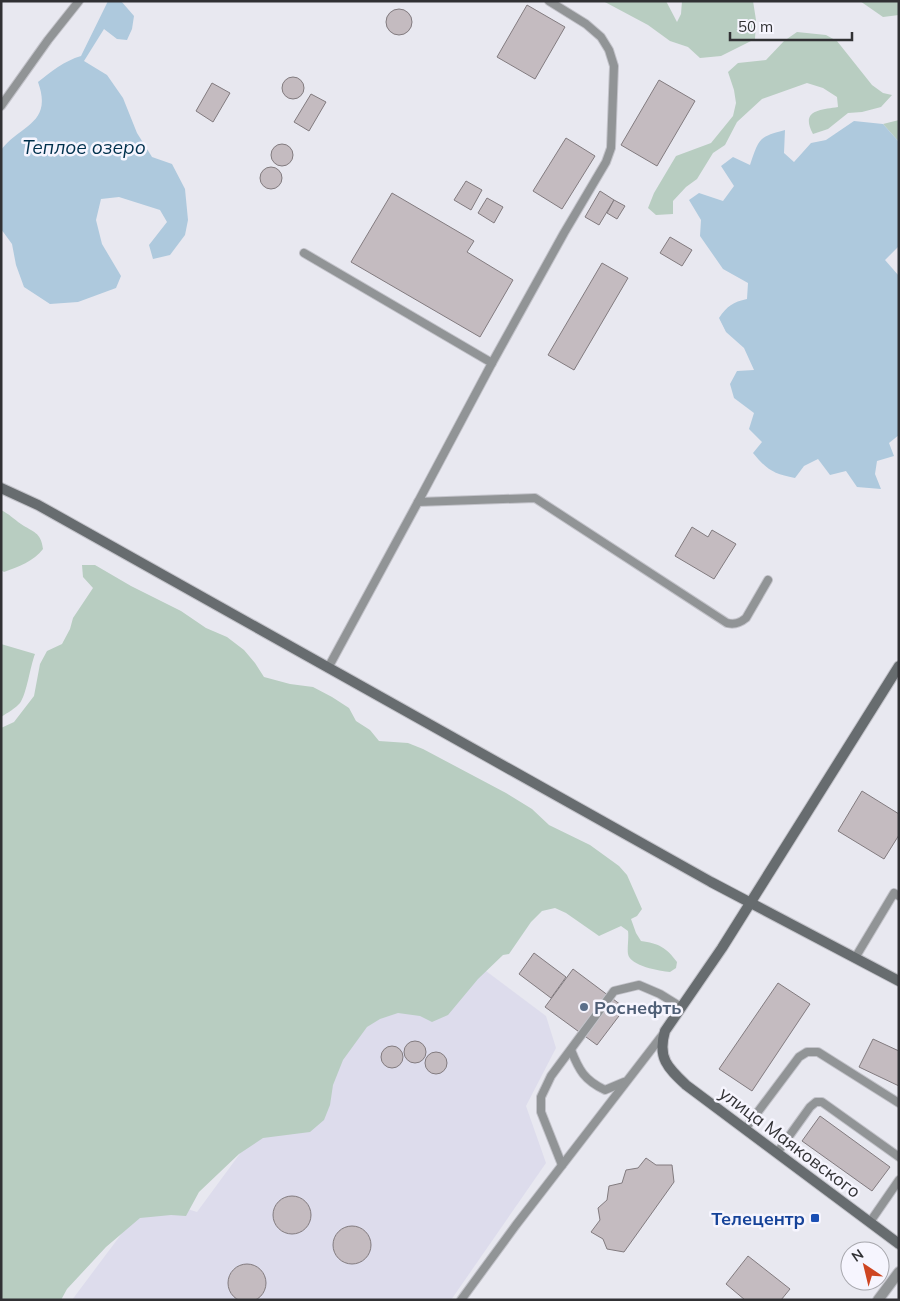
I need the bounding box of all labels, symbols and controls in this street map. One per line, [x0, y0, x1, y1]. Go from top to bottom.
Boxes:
scale bar [730, 10, 852, 42]
text: 50 m [738, 17, 773, 36]
water label: Теплое озеро [22, 135, 146, 159]
place label: Роснефть [594, 996, 681, 1019]
marker: Роснефть [578, 1001, 590, 1013]
street label: улица Маяковского [715, 1081, 865, 1203]
place label: Телецентр [711, 1207, 805, 1230]
marker: Телецентр [809, 1212, 821, 1224]
north arrow [840, 1241, 890, 1291]
text: N [848, 1245, 867, 1266]

